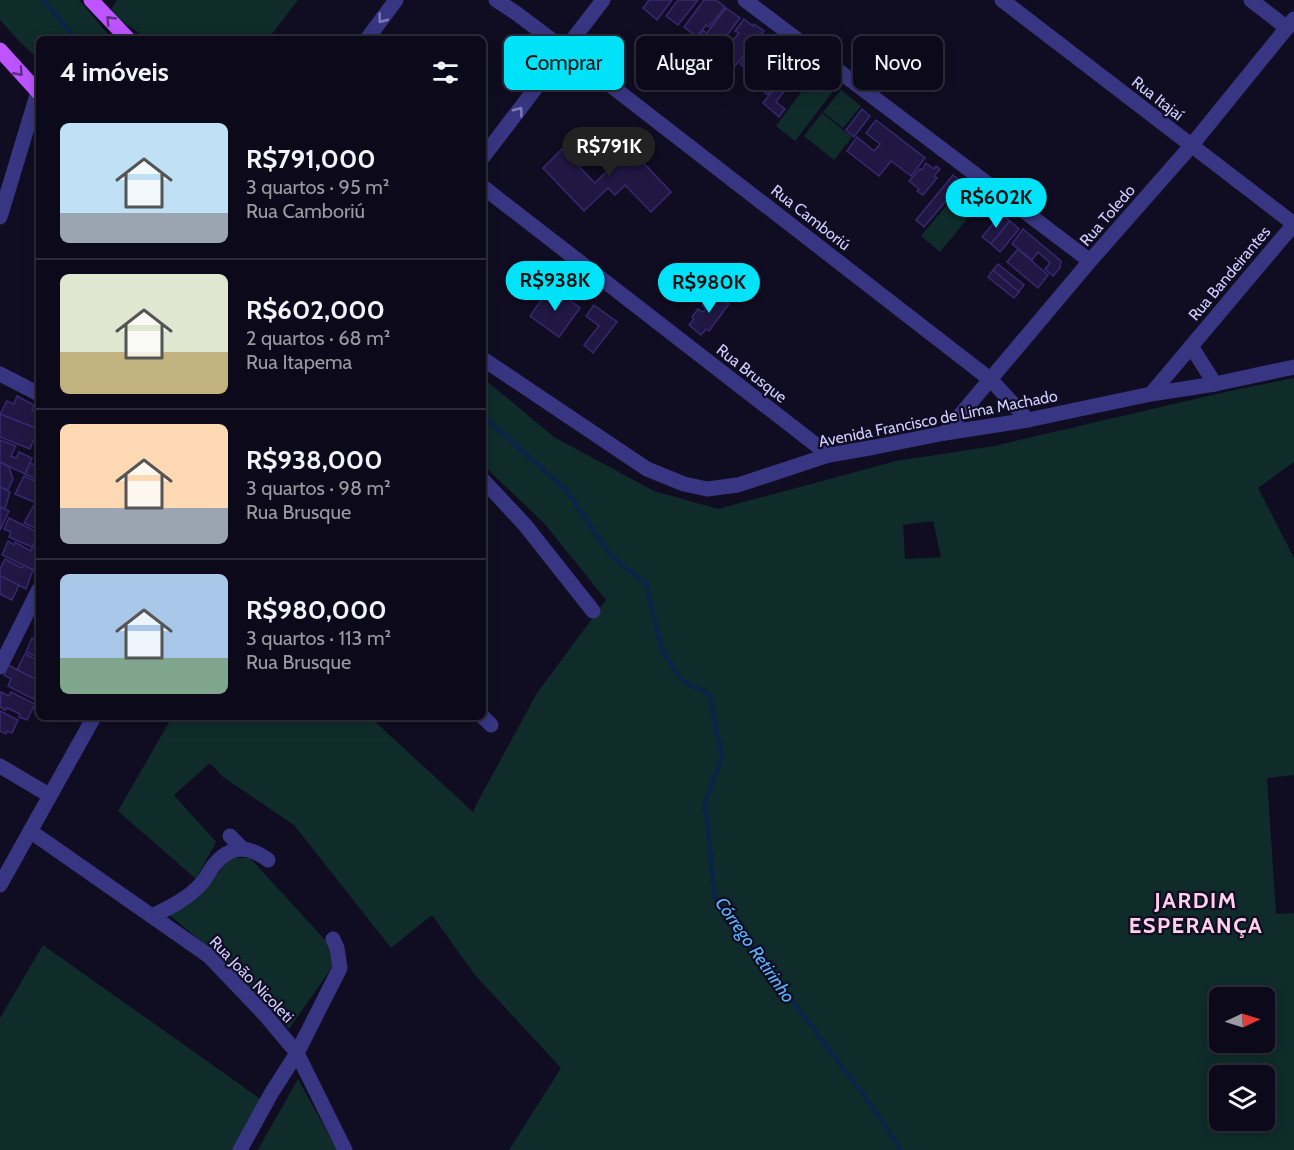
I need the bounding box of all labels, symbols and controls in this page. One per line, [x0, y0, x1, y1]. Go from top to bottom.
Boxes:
one-way arrow [378, 13, 389, 24]
one-way arrow [106, 16, 117, 26]
chip: Comprar [504, 36, 624, 90]
chip: Alugar [636, 36, 733, 90]
chip: Filtros [745, 36, 841, 90]
chip: Novo [853, 36, 943, 90]
text: 4 imóveis [60, 56, 169, 88]
icon: filters [429, 56, 462, 89]
one-way arrow [12, 65, 23, 76]
street label: Rua Itajaí [1128, 72, 1188, 125]
one-way arrow [511, 106, 522, 117]
pin: R$791K [560, 127, 658, 178]
text: R$791K [576, 134, 642, 158]
text: R$791,000 [246, 143, 376, 175]
icon: home [108, 147, 180, 219]
text: 3 quartos · 95 m² [246, 175, 389, 199]
pin: R$602K [947, 178, 1045, 229]
street label: Rua Camboriú [767, 181, 854, 254]
street label: Rua Toledo [1076, 181, 1139, 250]
text: R$602K [960, 185, 1032, 209]
text: Rua Camboriú [246, 199, 365, 223]
street label: Rua Bandeirantes [1184, 222, 1275, 324]
pin: R$938K [506, 261, 604, 312]
pin: R$980K [660, 263, 758, 314]
text: R$938K [520, 268, 590, 292]
text: R$980K [672, 270, 746, 294]
text: R$602,000 [246, 294, 385, 326]
icon: home [108, 298, 180, 370]
text: 2 quartos · 68 m² [246, 326, 390, 350]
street label: Rua Brusque [713, 340, 791, 407]
text: Rua Itapema [246, 350, 352, 374]
street label: Avenida Francisco de Lima Machado [817, 386, 1059, 451]
text: R$938,000 [246, 444, 383, 476]
icon: home [108, 448, 180, 520]
text: 3 quartos · 98 m² [246, 476, 391, 500]
text: Rua Brusque [246, 500, 351, 524]
text: R$980,000 [246, 594, 387, 626]
icon: home [108, 598, 180, 670]
text: 3 quartos · 113 m² [246, 626, 391, 650]
text: Rua Brusque [246, 650, 351, 674]
district label: JARDIM ESPERANÇA [1129, 887, 1263, 939]
water label: Córrego Retirinho [710, 893, 800, 1007]
street label: Rua João Nicoleti [206, 932, 298, 1027]
north arrow [1209, 987, 1275, 1053]
map controls [1209, 987, 1275, 1131]
button: layers [1209, 1065, 1275, 1131]

